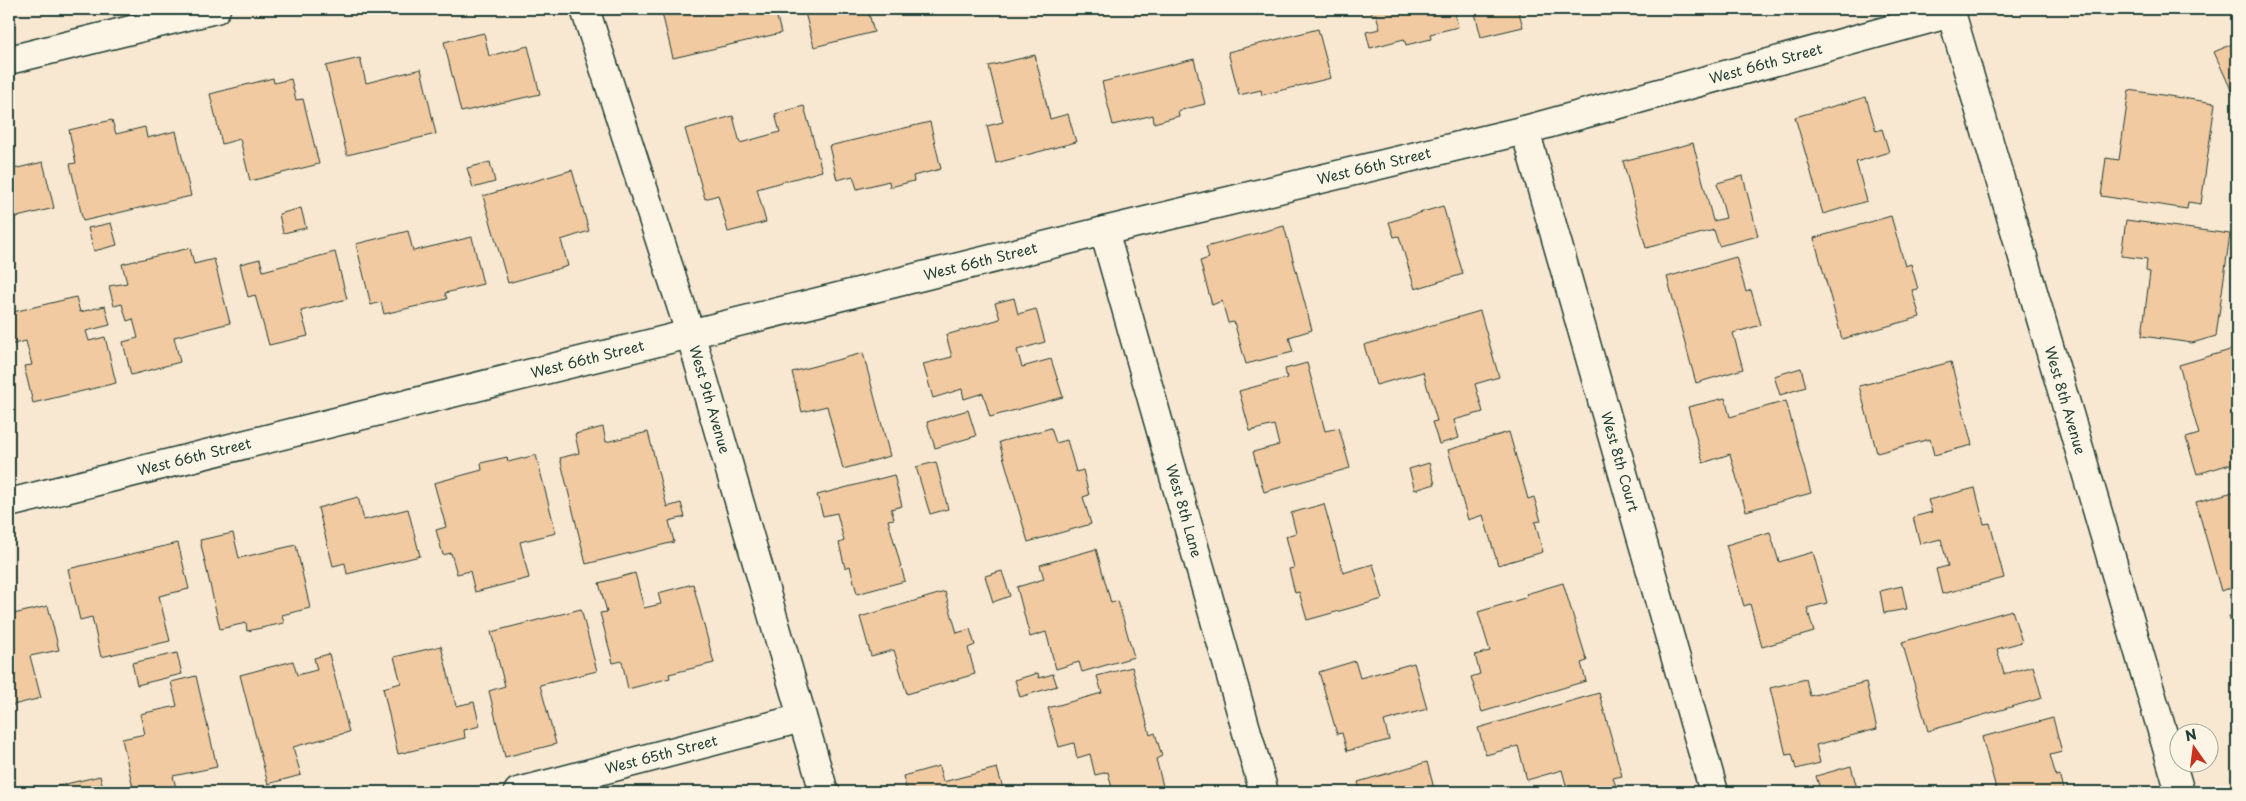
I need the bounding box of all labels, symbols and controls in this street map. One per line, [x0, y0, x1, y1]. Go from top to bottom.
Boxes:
street label: West 66th Street [1707, 38, 1825, 89]
street label: West 66th Street [1315, 142, 1433, 190]
street label: West 66th Street [921, 237, 1040, 285]
street label: West 66th Street [528, 335, 647, 383]
street label: West 9th Avenue [684, 343, 736, 456]
street label: West 8th Avenue [2040, 344, 2091, 457]
street label: West 8th Court [1596, 409, 1645, 514]
street label: West 66th Street [135, 432, 254, 481]
street label: West 8th Lane [1161, 461, 1208, 560]
text: N [2183, 723, 2199, 746]
north arrow [2168, 724, 2218, 774]
street label: West 65th Street [603, 729, 720, 779]

